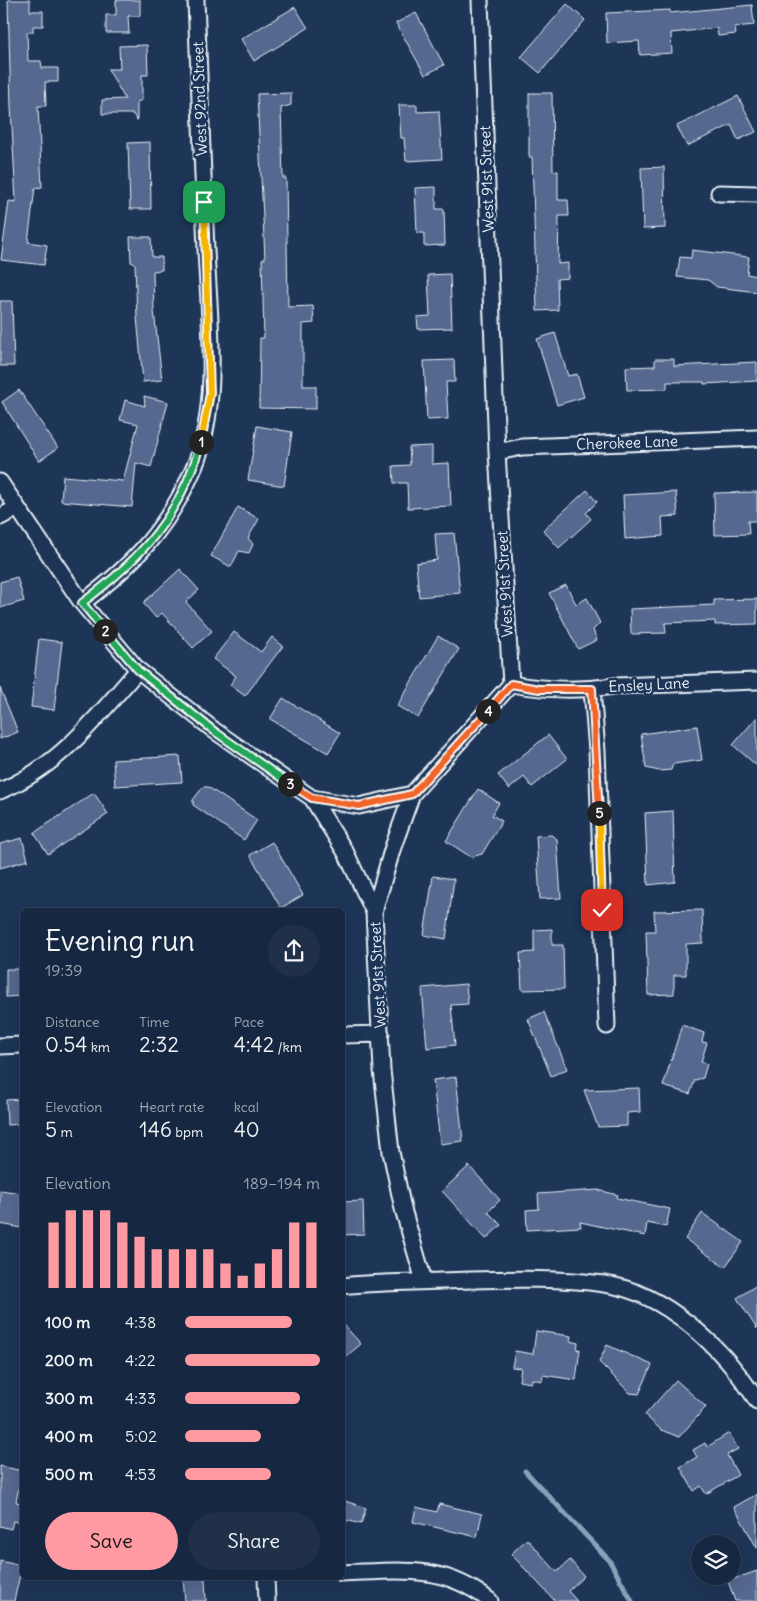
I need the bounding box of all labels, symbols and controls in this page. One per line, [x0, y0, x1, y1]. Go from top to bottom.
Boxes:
street label: West 92nd Street [188, 41, 211, 157]
street label: West 91st Street [475, 125, 498, 233]
pin [183, 181, 225, 223]
icon: arrive [190, 188, 218, 216]
pin: 1 [188, 430, 214, 454]
street label: Cherokee Lane [576, 431, 678, 454]
text: 1 [199, 433, 204, 451]
street label: West 91st Street [492, 530, 517, 638]
pin: 2 [92, 618, 118, 644]
text: 2 [102, 622, 109, 640]
street label: Ensley Lane [608, 673, 690, 696]
pin: 4 [476, 698, 500, 724]
text: 4 [484, 702, 493, 720]
pin: 3 [278, 772, 302, 796]
text: 3 [287, 775, 294, 793]
pin: 5 [586, 800, 612, 826]
text: 5 [595, 804, 604, 822]
pin [581, 889, 623, 931]
icon: check [588, 896, 616, 924]
street label: West 91st Street [365, 921, 390, 1029]
text: Evening run [45, 923, 195, 959]
button: share [268, 925, 320, 977]
text: 19:39 [45, 960, 82, 980]
text: Distance [45, 1013, 100, 1031]
text: Time [139, 1013, 170, 1031]
text: Pace [234, 1013, 264, 1031]
text: 0.54 [45, 1031, 87, 1058]
text: 2:32 [139, 1031, 179, 1058]
text: 4:42 [234, 1031, 274, 1058]
text: km [87, 1038, 110, 1056]
text: /km [274, 1038, 302, 1056]
text: Elevation [45, 1098, 102, 1116]
text: Heart rate [139, 1098, 204, 1116]
text: kcal [234, 1098, 259, 1116]
text: 5 [45, 1116, 57, 1143]
text: 146 [139, 1116, 172, 1143]
text: 40 [234, 1116, 260, 1143]
text: m [57, 1123, 73, 1141]
text: bpm [172, 1123, 203, 1141]
text: Elevation [45, 1173, 111, 1193]
text: 189–194 m [244, 1173, 320, 1193]
text: 100 m [45, 1312, 90, 1332]
text: 4:38 [125, 1312, 156, 1332]
text: 200 m [45, 1350, 93, 1370]
text: 4:22 [125, 1350, 155, 1370]
text: 300 m [45, 1388, 93, 1408]
text: 4:33 [125, 1388, 156, 1408]
text: 400 m [45, 1426, 93, 1446]
text: 5:02 [125, 1426, 157, 1446]
text: 500 m [45, 1464, 93, 1484]
text: 4:53 [125, 1464, 156, 1484]
button: Save [45, 1512, 178, 1570]
button: Share [188, 1512, 320, 1570]
map controls [691, 1535, 741, 1585]
button: layers [691, 1535, 741, 1585]

